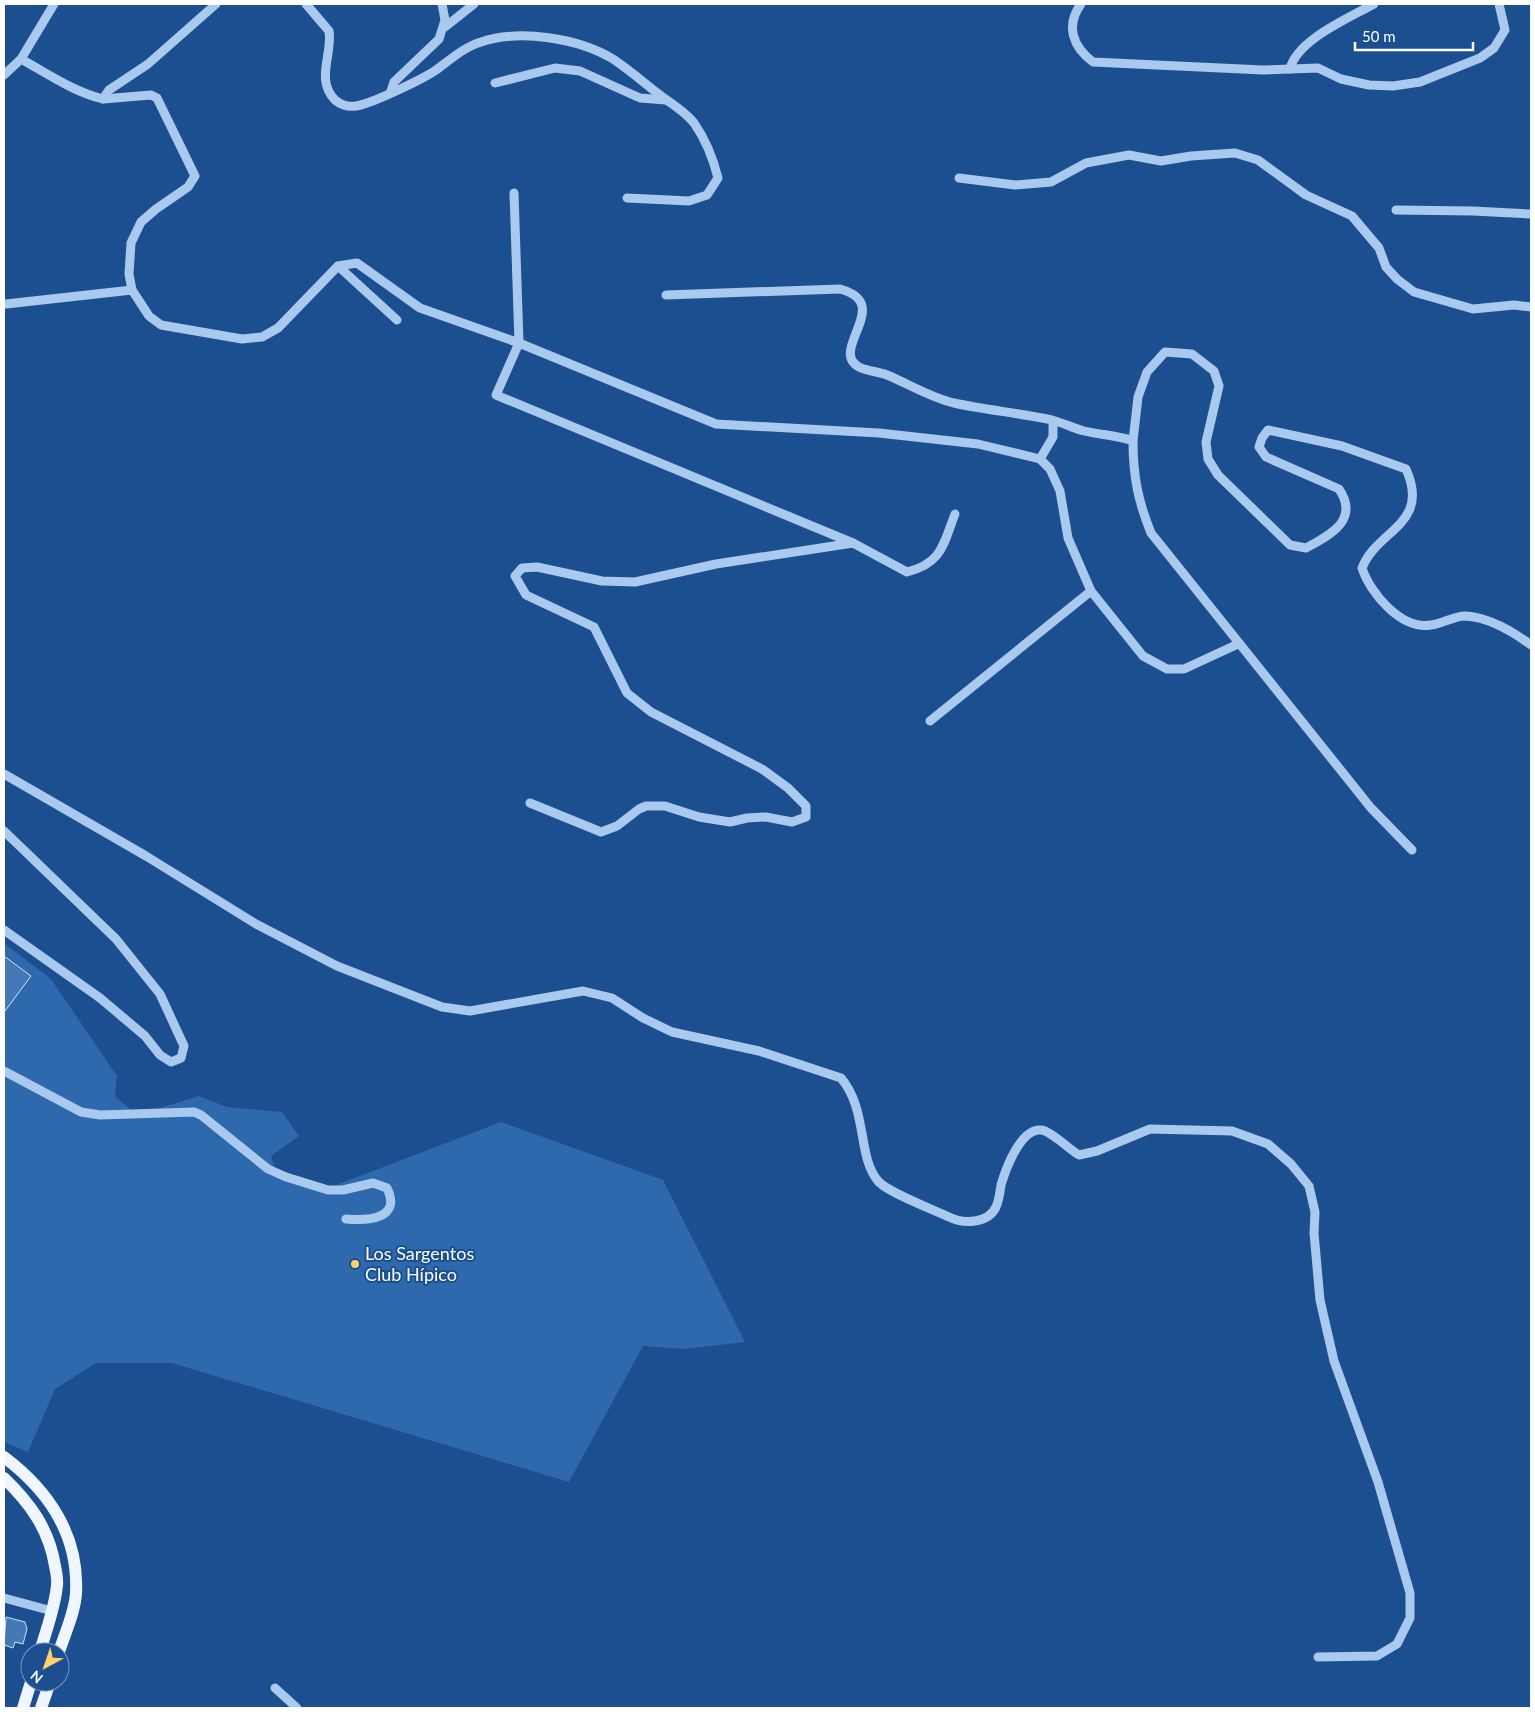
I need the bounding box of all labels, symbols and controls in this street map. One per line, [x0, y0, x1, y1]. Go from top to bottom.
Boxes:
scale bar [1355, 20, 1472, 52]
text: 50 m [1362, 27, 1396, 45]
place label: Los Sargentos Club Hípico [365, 1242, 474, 1285]
marker: Los Sargentos Club Hípico [349, 1258, 361, 1270]
north arrow [20, 1642, 70, 1692]
text: N [27, 1667, 46, 1687]

